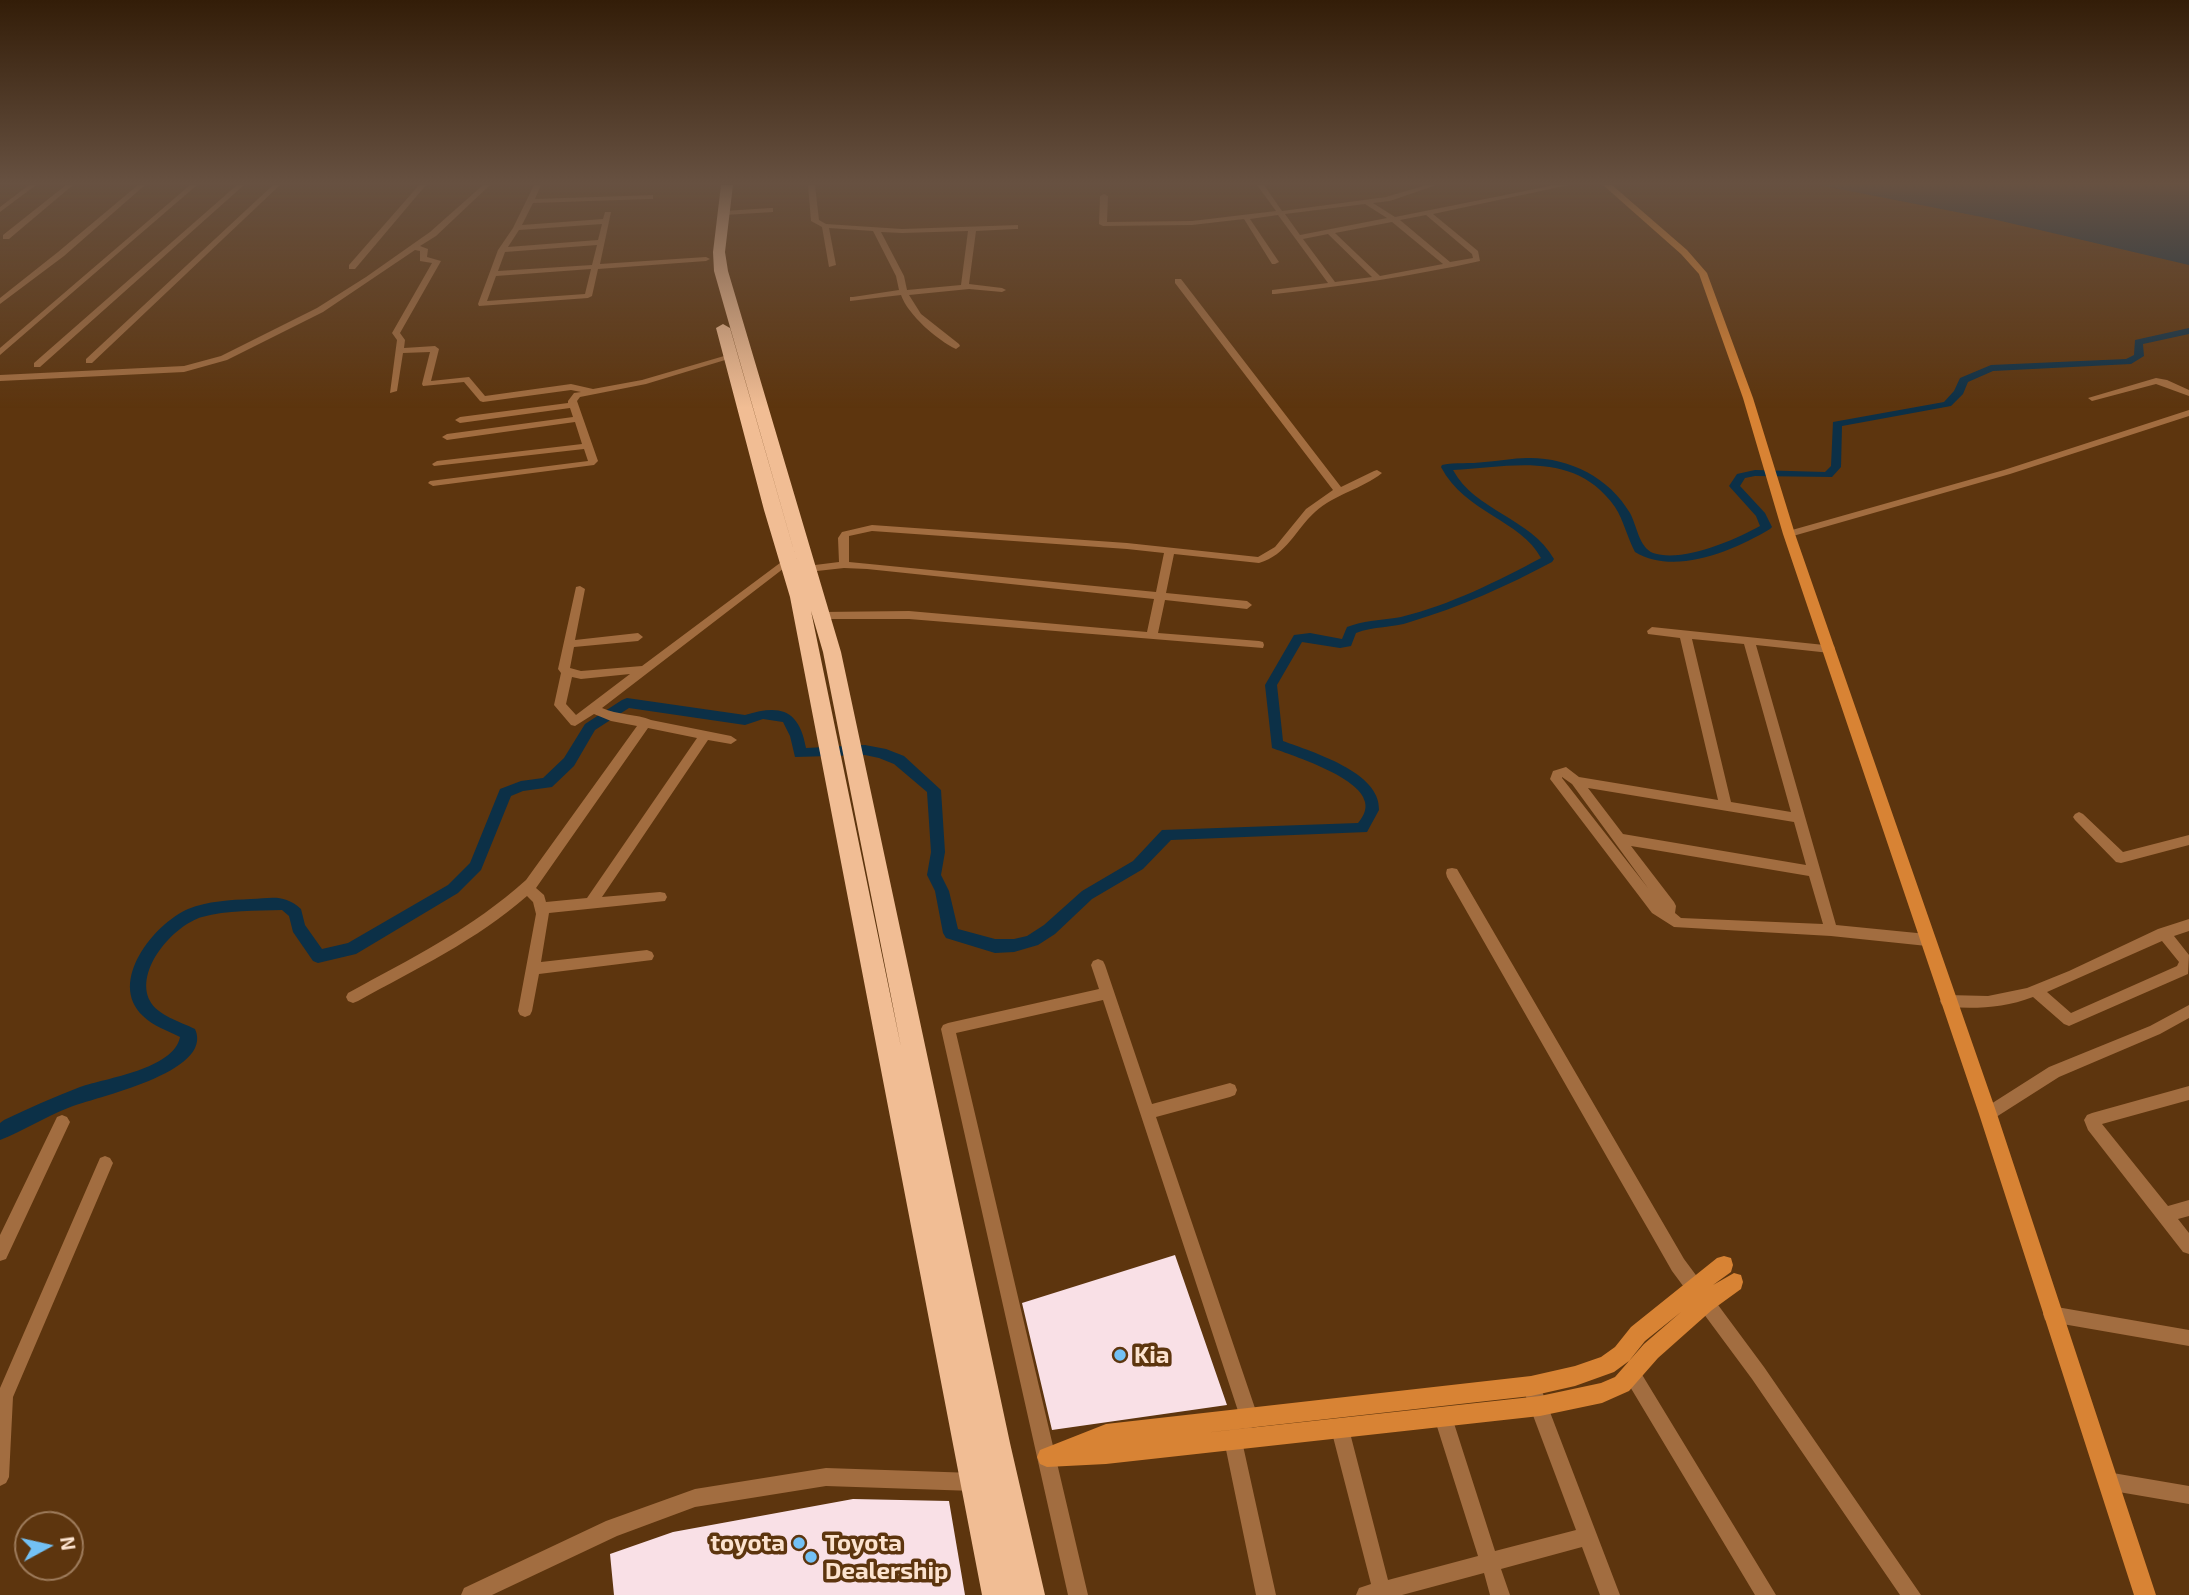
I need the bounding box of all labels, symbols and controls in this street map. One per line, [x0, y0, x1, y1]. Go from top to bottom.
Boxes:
place label: Kia [1134, 1341, 1170, 1369]
marker: Kia [1112, 1347, 1128, 1363]
north arrow [14, 1511, 84, 1581]
place label: toyota [710, 1529, 785, 1557]
place label: Toyota Dealership [825, 1529, 948, 1585]
text: N [56, 1535, 81, 1552]
marker: toyota [791, 1535, 807, 1551]
marker: Toyota Dealership [803, 1549, 819, 1565]

